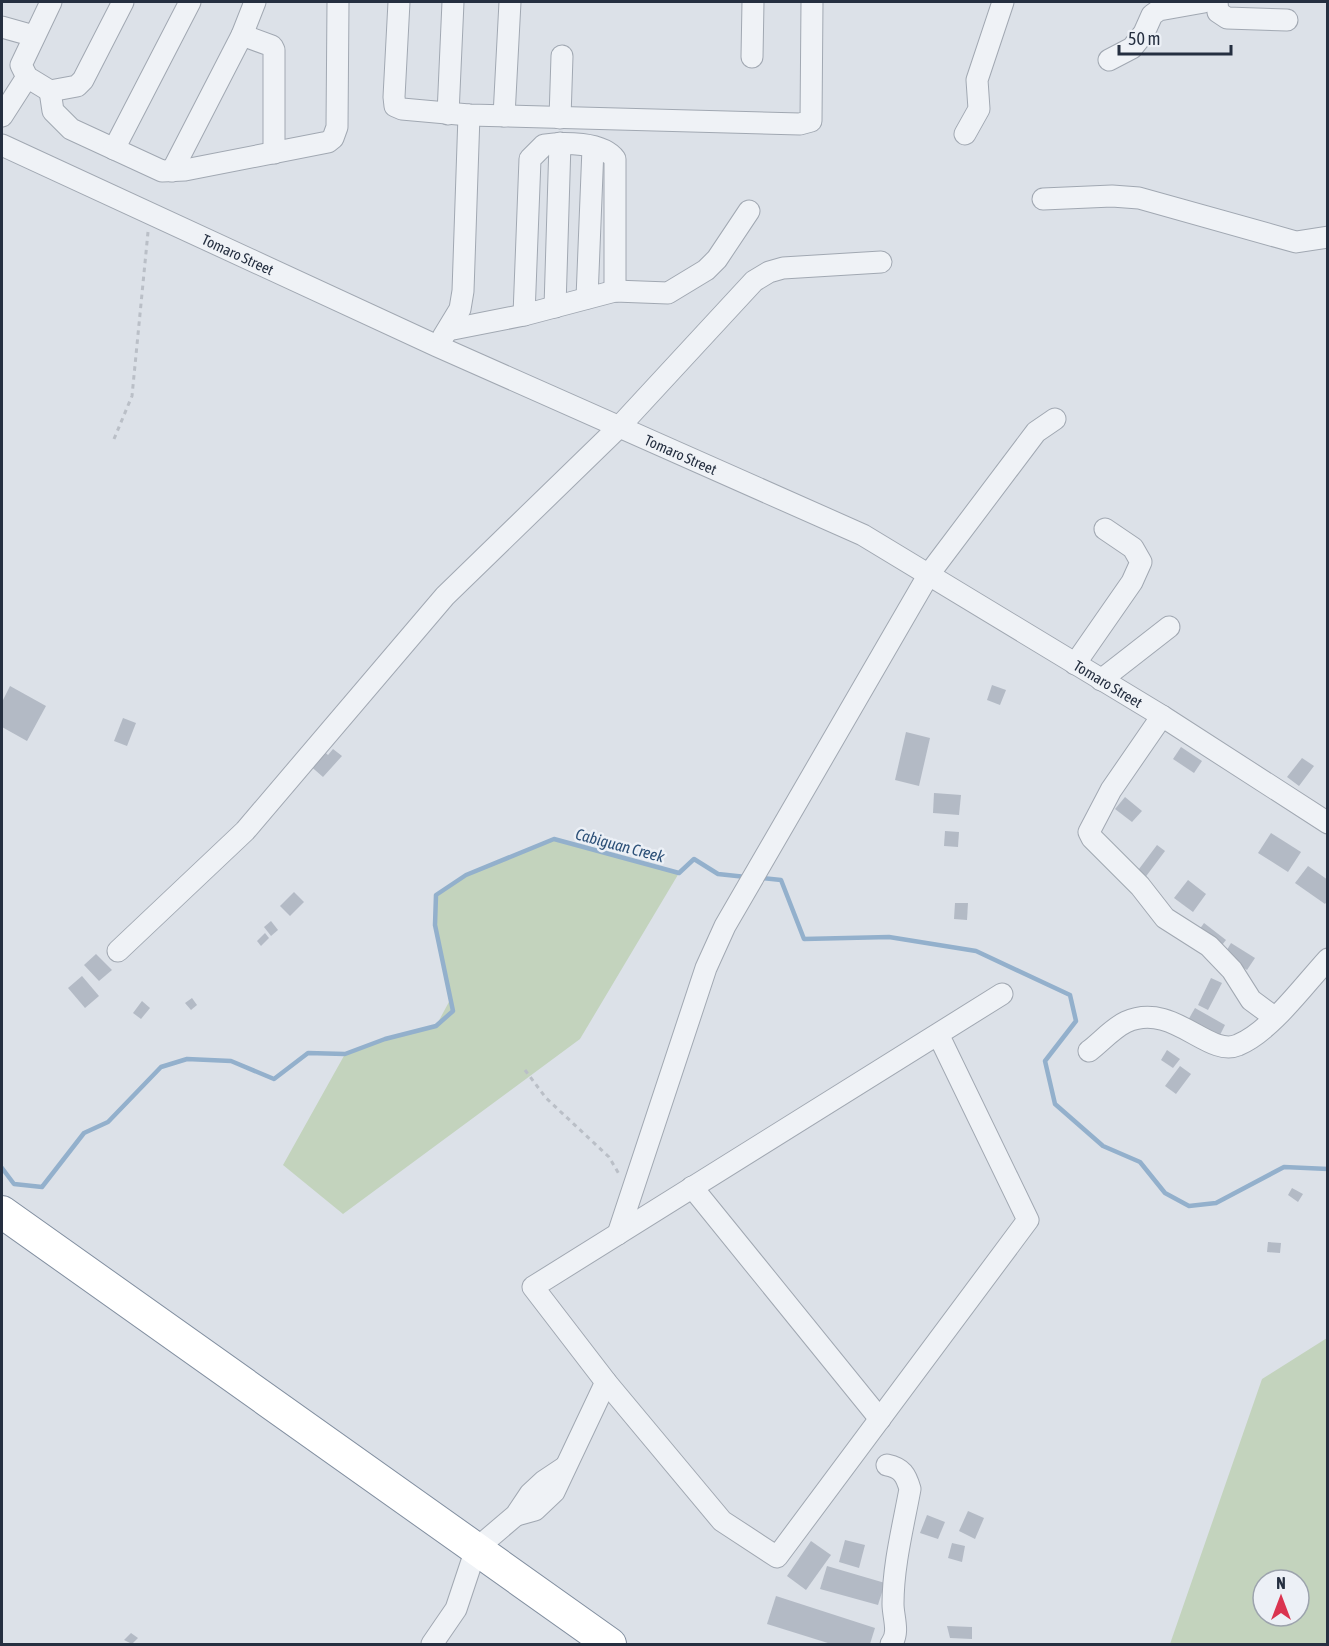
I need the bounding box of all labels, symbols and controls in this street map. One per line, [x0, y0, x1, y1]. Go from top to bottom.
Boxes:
scale bar [1119, 18, 1232, 56]
text: 50 m [1128, 28, 1160, 49]
street label: Tomaro Street [199, 230, 277, 278]
street label: Tomaro Street [642, 431, 720, 478]
street label: Tomaro Street [1071, 656, 1146, 711]
water label: Cabiguan Creek [573, 824, 667, 867]
north arrow [1251, 1568, 1311, 1628]
text: N [1276, 1574, 1286, 1592]

